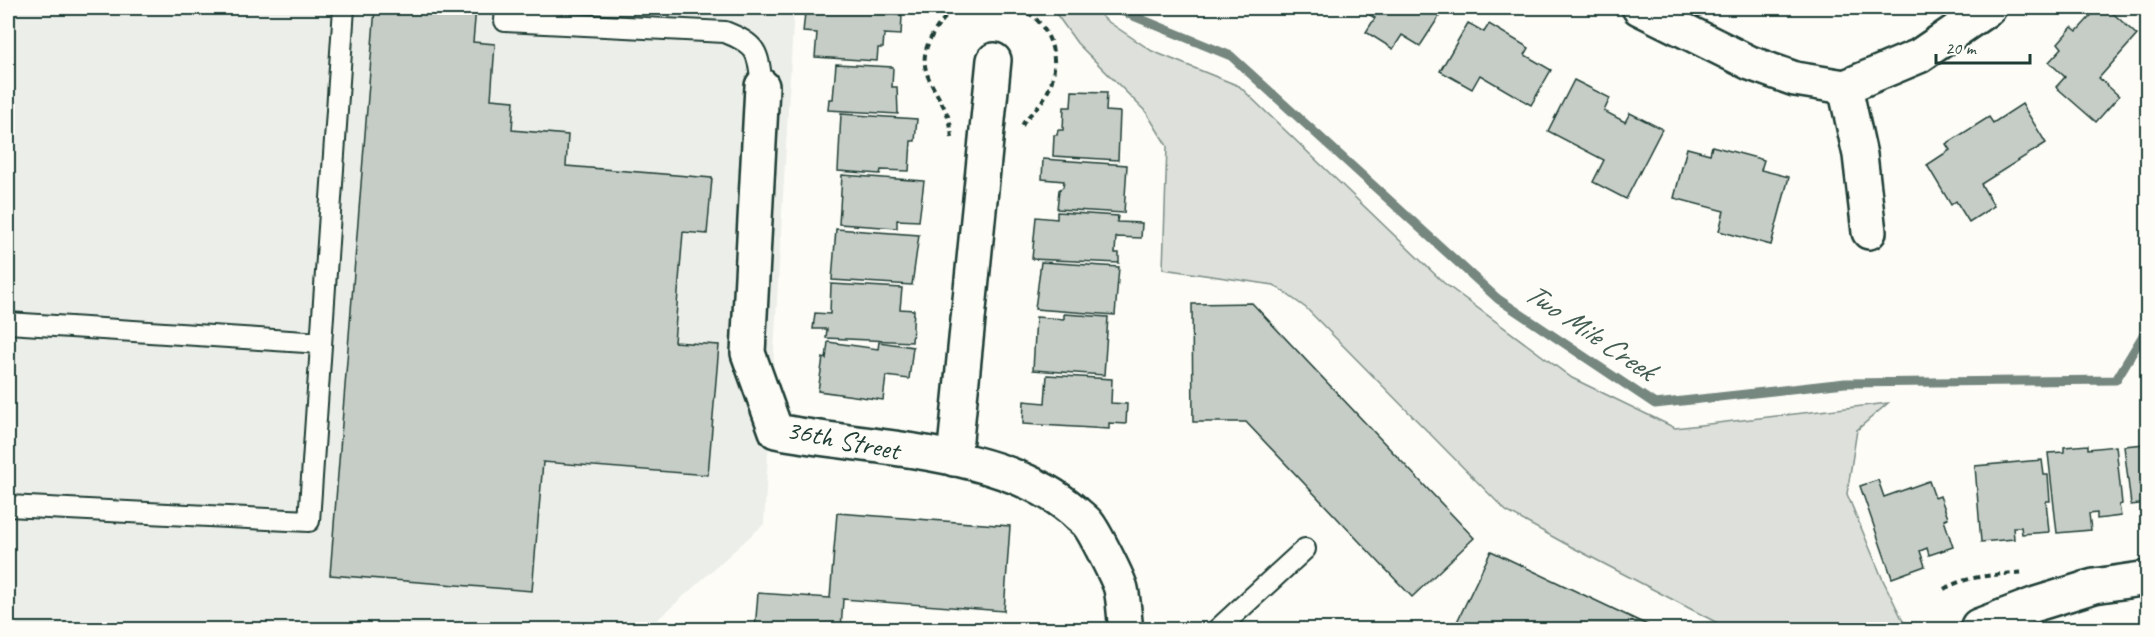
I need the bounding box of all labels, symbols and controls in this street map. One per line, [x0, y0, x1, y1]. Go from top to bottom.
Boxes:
scale bar [1936, 27, 2030, 65]
text: 20 m [1945, 37, 1978, 59]
water label: Two Mile Creek [1518, 274, 1667, 391]
street label: 36th Street [783, 411, 905, 468]

